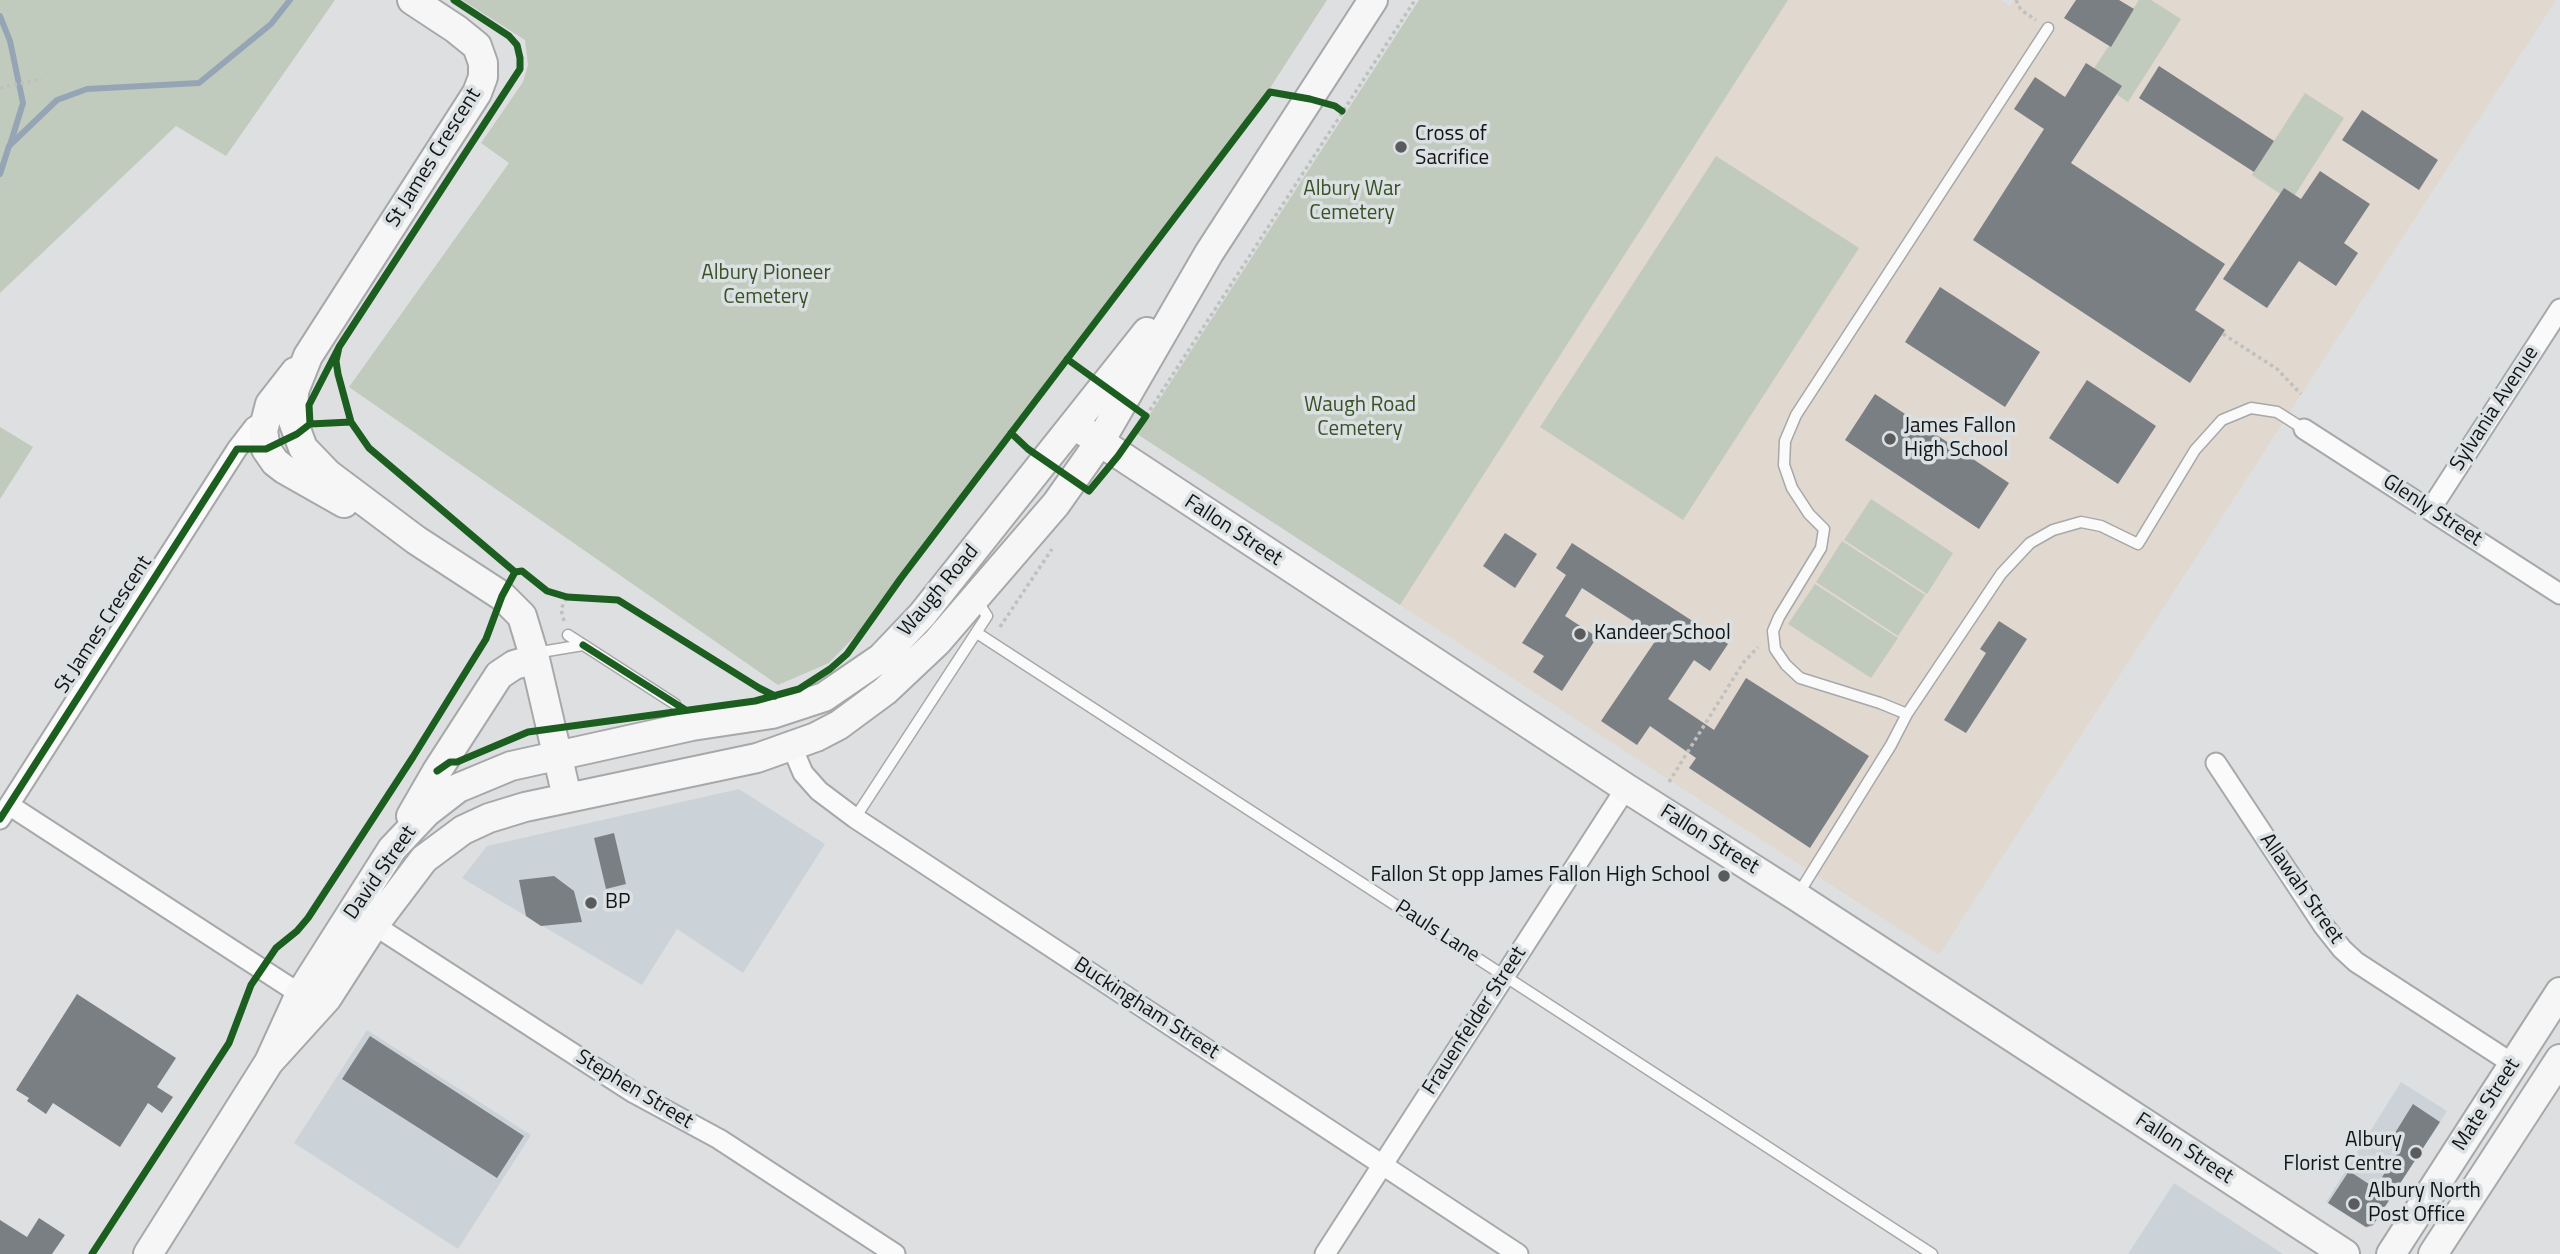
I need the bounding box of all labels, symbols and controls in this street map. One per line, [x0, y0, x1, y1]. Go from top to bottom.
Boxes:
street label: St James Crescent [381, 84, 487, 232]
place label: Cross of Sacrifice [1415, 122, 1489, 172]
marker: Cross of Sacrifice [1393, 139, 1409, 155]
park label: Albury War Cemetery [1303, 177, 1401, 227]
park label: Albury Pioneer Cemetery [701, 261, 831, 311]
street label: Sylvania Avenue [2445, 342, 2545, 476]
park label: Waugh Road Cemetery [1304, 393, 1416, 443]
place label: James Fallon High School [1904, 414, 2016, 464]
marker: James Fallon High School [1882, 431, 1898, 447]
street label: Glenly Street [2378, 470, 2486, 552]
street label: Fallon Street [1179, 490, 1287, 572]
street label: Waugh Road [893, 540, 985, 642]
street label: St James Crescent [50, 551, 158, 699]
place label: Kandeer School [1594, 621, 1731, 647]
marker: Kandeer School [1572, 626, 1588, 642]
street label: Fallon Street [1655, 800, 1763, 880]
street label: David Street [340, 821, 422, 925]
street label: Allawah Street [2254, 829, 2348, 949]
place label: Fallon St opp James Fallon High School [1370, 863, 1710, 889]
marker: Fallon St opp James Fallon High School [1716, 868, 1732, 884]
place label: BP [605, 890, 630, 916]
marker: BP [583, 895, 599, 911]
street label: Pauls Lane [1390, 895, 1484, 969]
street label: Frauenfelder Street [1418, 942, 1532, 1100]
street label: Buckingham Street [1069, 953, 1223, 1065]
street label: Stephen Street [571, 1045, 697, 1135]
street label: Mate Street [2448, 1054, 2526, 1156]
street label: Fallon Street [2130, 1108, 2238, 1190]
place label: Albury Florist Centre [2283, 1128, 2402, 1178]
marker: Albury Florist Centre [2408, 1145, 2424, 1161]
place label: Albury North Post Office [2368, 1179, 2481, 1229]
marker: Albury North Post Office [2346, 1196, 2362, 1212]

